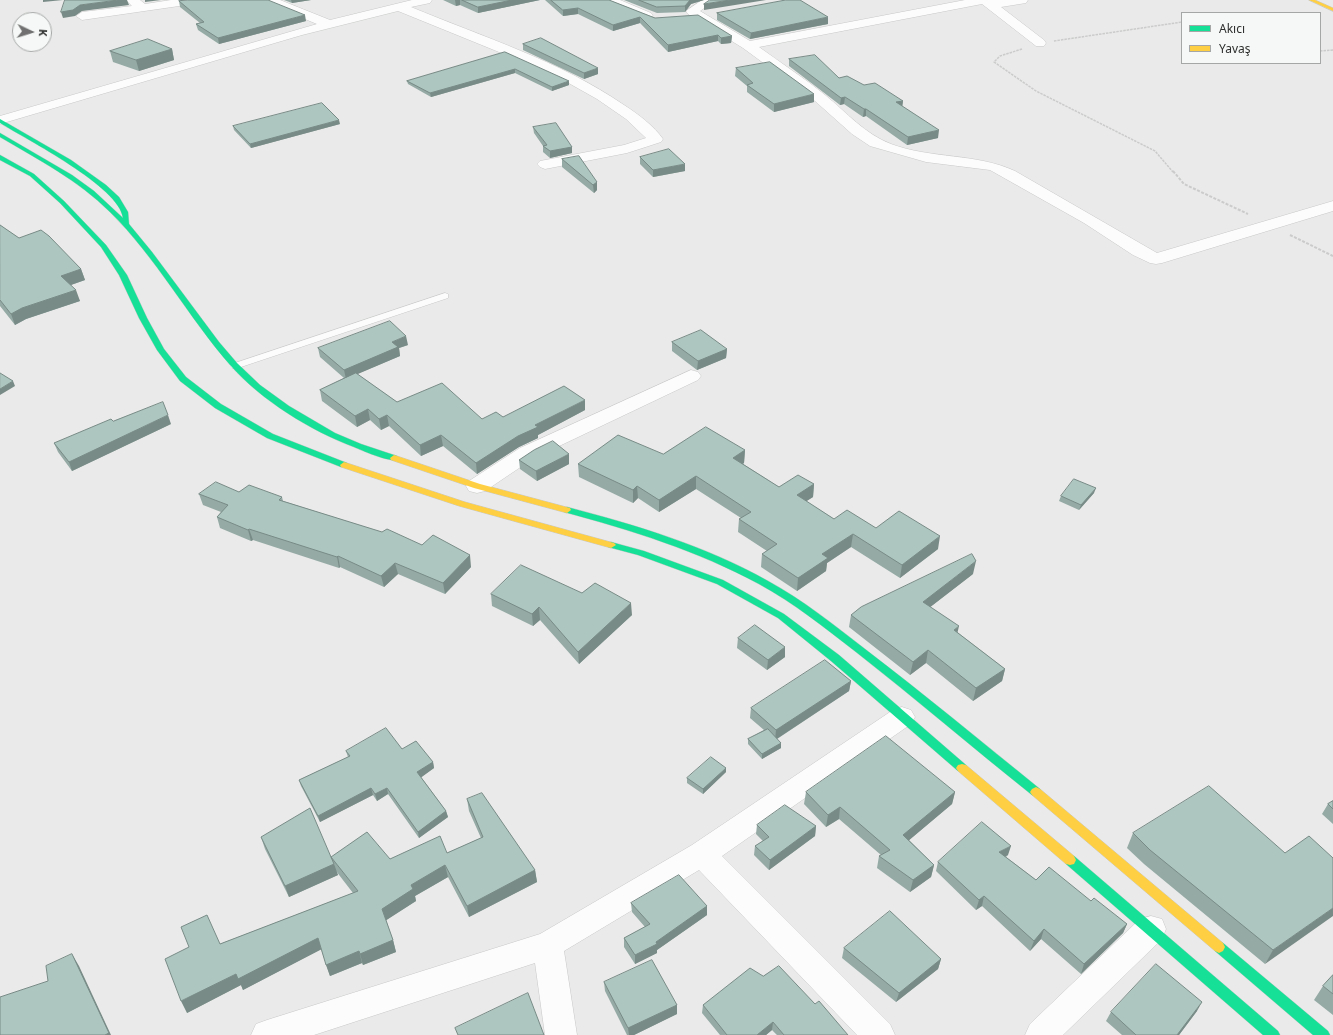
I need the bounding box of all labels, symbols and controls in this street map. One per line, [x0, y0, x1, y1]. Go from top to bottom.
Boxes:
north arrow [12, 12, 52, 52]
legend [1181, 12, 1321, 64]
text: Akıcı [1219, 20, 1245, 37]
text: K [36, 29, 51, 37]
text: Yavaş [1219, 40, 1251, 57]

